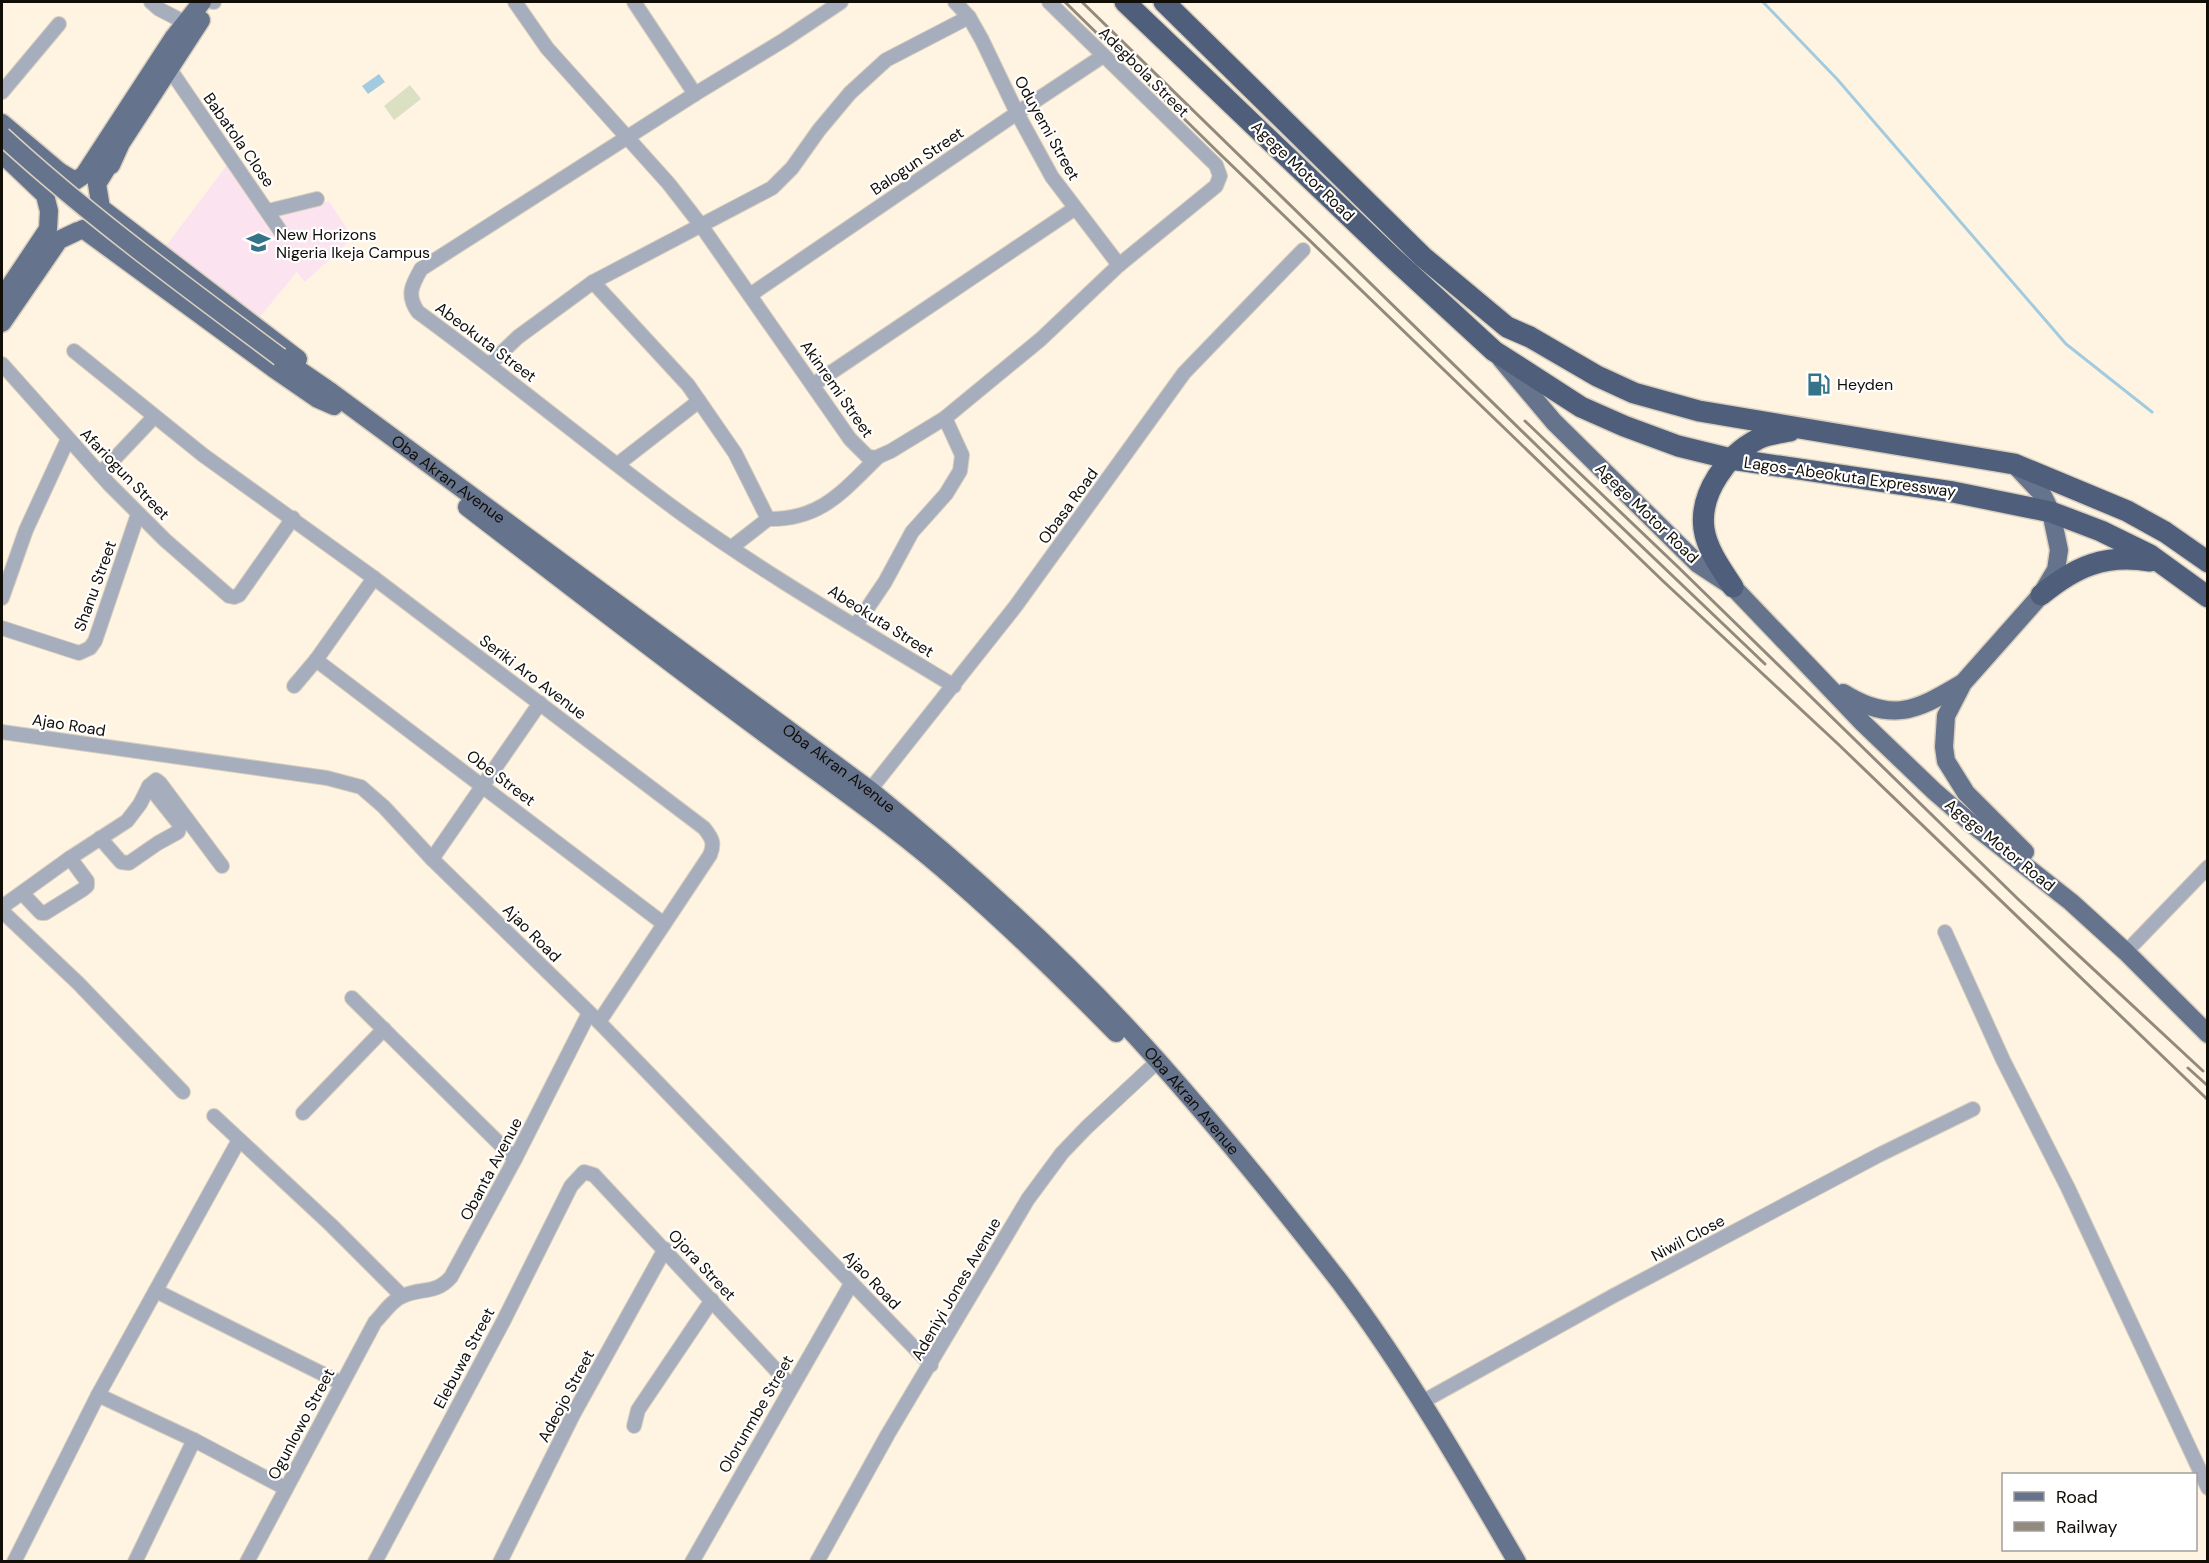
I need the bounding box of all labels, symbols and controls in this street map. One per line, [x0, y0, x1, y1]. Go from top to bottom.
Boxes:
street label: Adegbola Street [1094, 22, 1194, 122]
street label: Oduyemi Street [1010, 72, 1084, 184]
street label: Babatola Close [199, 89, 279, 191]
street label: Agege Motor Road [1247, 116, 1359, 226]
street label: Balogun Street [866, 122, 968, 200]
place label: New Horizons Nigeria Ikeja Campus [276, 224, 430, 263]
school or university icon: New Horizons Nigeria Ikeja Campus [245, 230, 271, 256]
street label: Abeokuta Street [431, 297, 541, 387]
street label: Akinremi Street [796, 336, 878, 442]
fuel station icon: Heyden [1806, 371, 1832, 397]
place label: Heyden [1837, 374, 1893, 395]
street label: Afariogun Street [76, 424, 174, 524]
street label: Oba Akran Avenue [387, 430, 510, 528]
street label: Lagos-Abeokuta Expressway [1743, 452, 1957, 502]
street label: Agege Motor Road [1591, 458, 1703, 568]
street label: Obasa Road [1033, 464, 1103, 548]
street label: Shanu Street [69, 538, 121, 634]
street label: Abeokuta Street [824, 580, 938, 662]
street label: Seriki Aro Avenue [475, 630, 591, 724]
street label: Ajao Road [31, 709, 107, 741]
street label: Oba Akran Avenue [778, 718, 900, 817]
street label: Obe Street [462, 745, 540, 811]
street label: Agege Motor Road [1941, 794, 2059, 896]
street label: Ajao Road [498, 899, 566, 967]
street label: Oba Akran Avenue [1140, 1042, 1245, 1159]
street label: Obanta Avenue [455, 1114, 527, 1224]
street label: Niwil Close [1648, 1210, 1728, 1266]
street label: Adeniyi Jones Avenue [906, 1214, 1006, 1364]
street label: Ojora Street [664, 1225, 740, 1305]
street label: Ajao Road [839, 1246, 905, 1314]
street label: Elebuwa Street [429, 1304, 499, 1412]
street label: Adeojo Street [533, 1346, 599, 1446]
street label: Olorunmbe Street [714, 1351, 798, 1477]
street label: Ogunlowo Street [263, 1365, 339, 1483]
legend [2002, 1473, 2197, 1551]
text: Road [2056, 1485, 2098, 1509]
text: Railway [2056, 1515, 2118, 1539]

